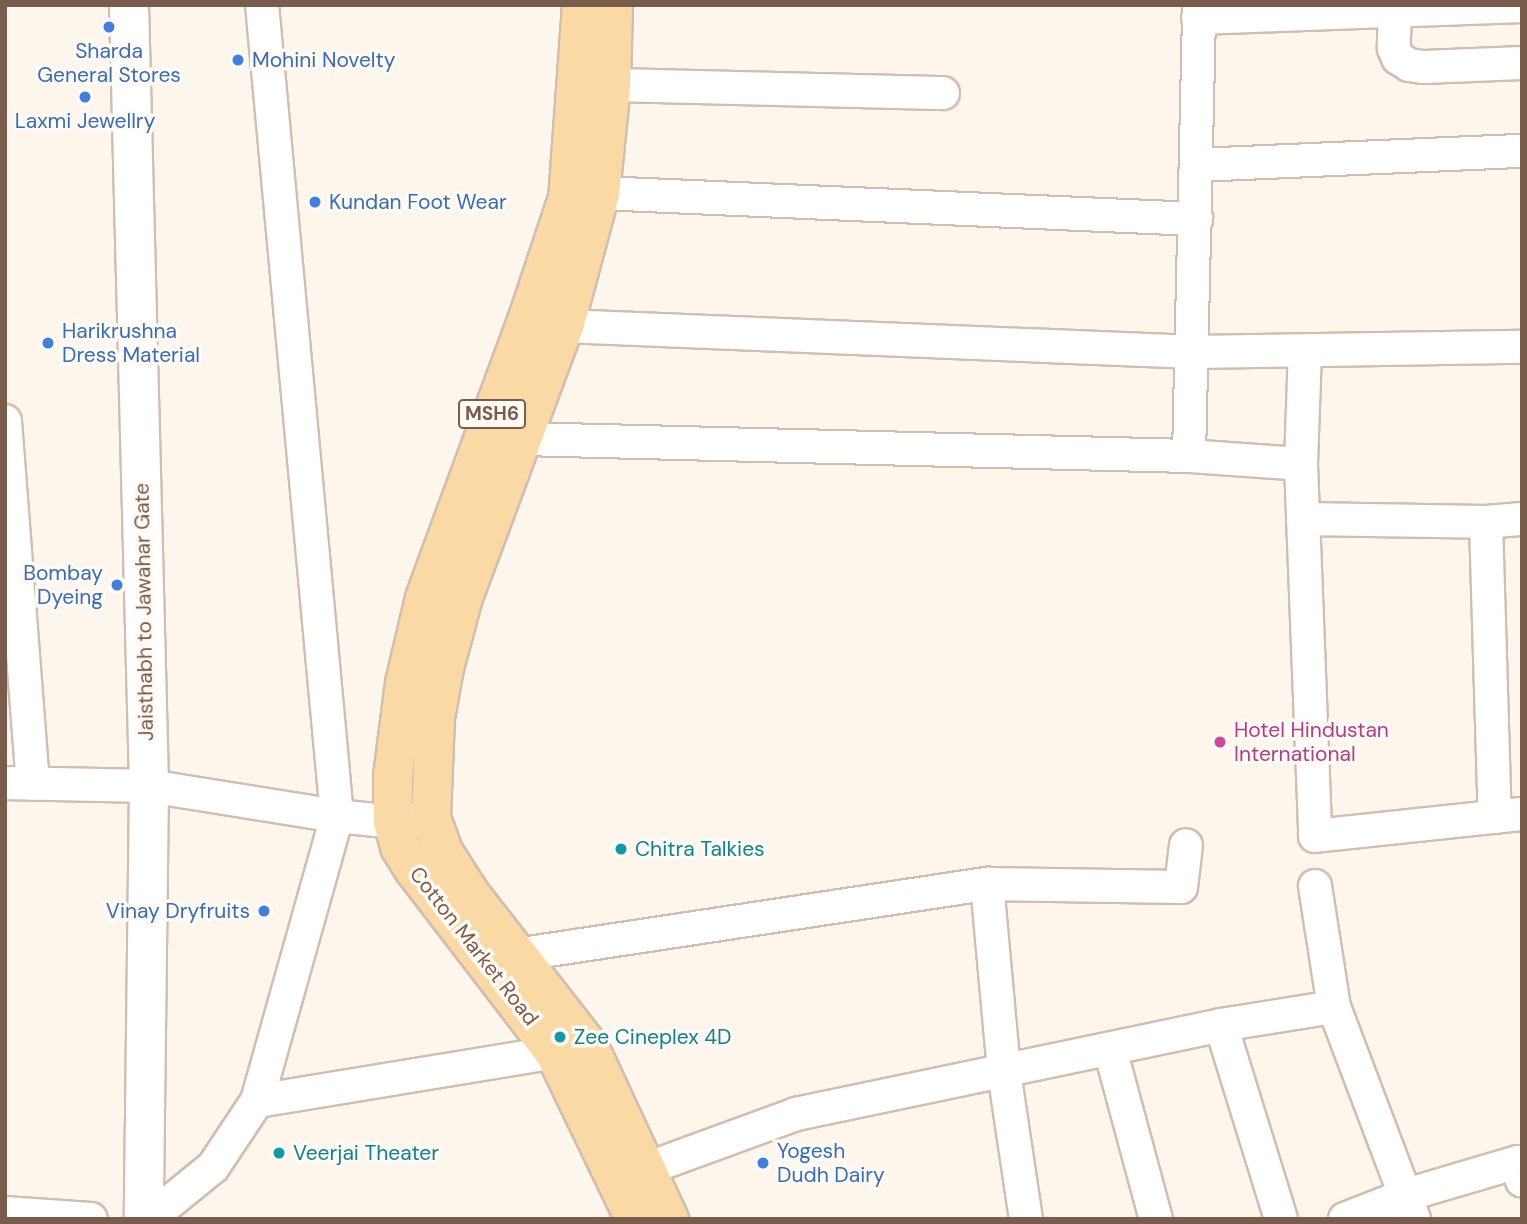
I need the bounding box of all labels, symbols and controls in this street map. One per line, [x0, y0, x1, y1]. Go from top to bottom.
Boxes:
marker: Sharda General Stores [101, 19, 117, 35]
place label: Sharda General Stores [37, 38, 181, 88]
place label: Mohini Novelty [252, 47, 395, 73]
marker: Mohini Novelty [230, 52, 246, 68]
marker: Laxmi Jewellry [77, 89, 93, 105]
place label: Laxmi Jewellry [15, 108, 155, 134]
place label: Kundan Foot Wear [329, 189, 507, 215]
marker: Kundan Foot Wear [307, 194, 323, 210]
place label: Harikrushna Dress Material [62, 318, 200, 368]
marker: Harikrushna Dress Material [40, 335, 56, 351]
road number: MSH6 [457, 398, 527, 430]
street label: Jaisthabh to Jawahar Gate [129, 483, 159, 741]
place label: Bombay Dyeing [23, 560, 103, 610]
marker: Bombay Dyeing [109, 577, 125, 593]
place label: Hotel Hindustan International [1234, 717, 1389, 767]
marker: Hotel Hindustan International [1212, 734, 1228, 750]
place label: Chitra Talkies [635, 836, 765, 862]
marker: Chitra Talkies [613, 841, 629, 857]
street label: Cotton Market Road [404, 862, 544, 1030]
place label: Vinay Dryfruits [106, 898, 250, 924]
marker: Vinay Dryfruits [256, 903, 272, 919]
place label: Zee Cineplex 4D [574, 1024, 731, 1050]
marker: Zee Cineplex 4D [552, 1029, 568, 1045]
place label: Yogesh Dudh Dairy [777, 1138, 885, 1188]
place label: Veerjai Theater [293, 1140, 439, 1166]
marker: Veerjai Theater [271, 1145, 287, 1161]
marker: Yogesh Dudh Dairy [755, 1155, 771, 1171]

